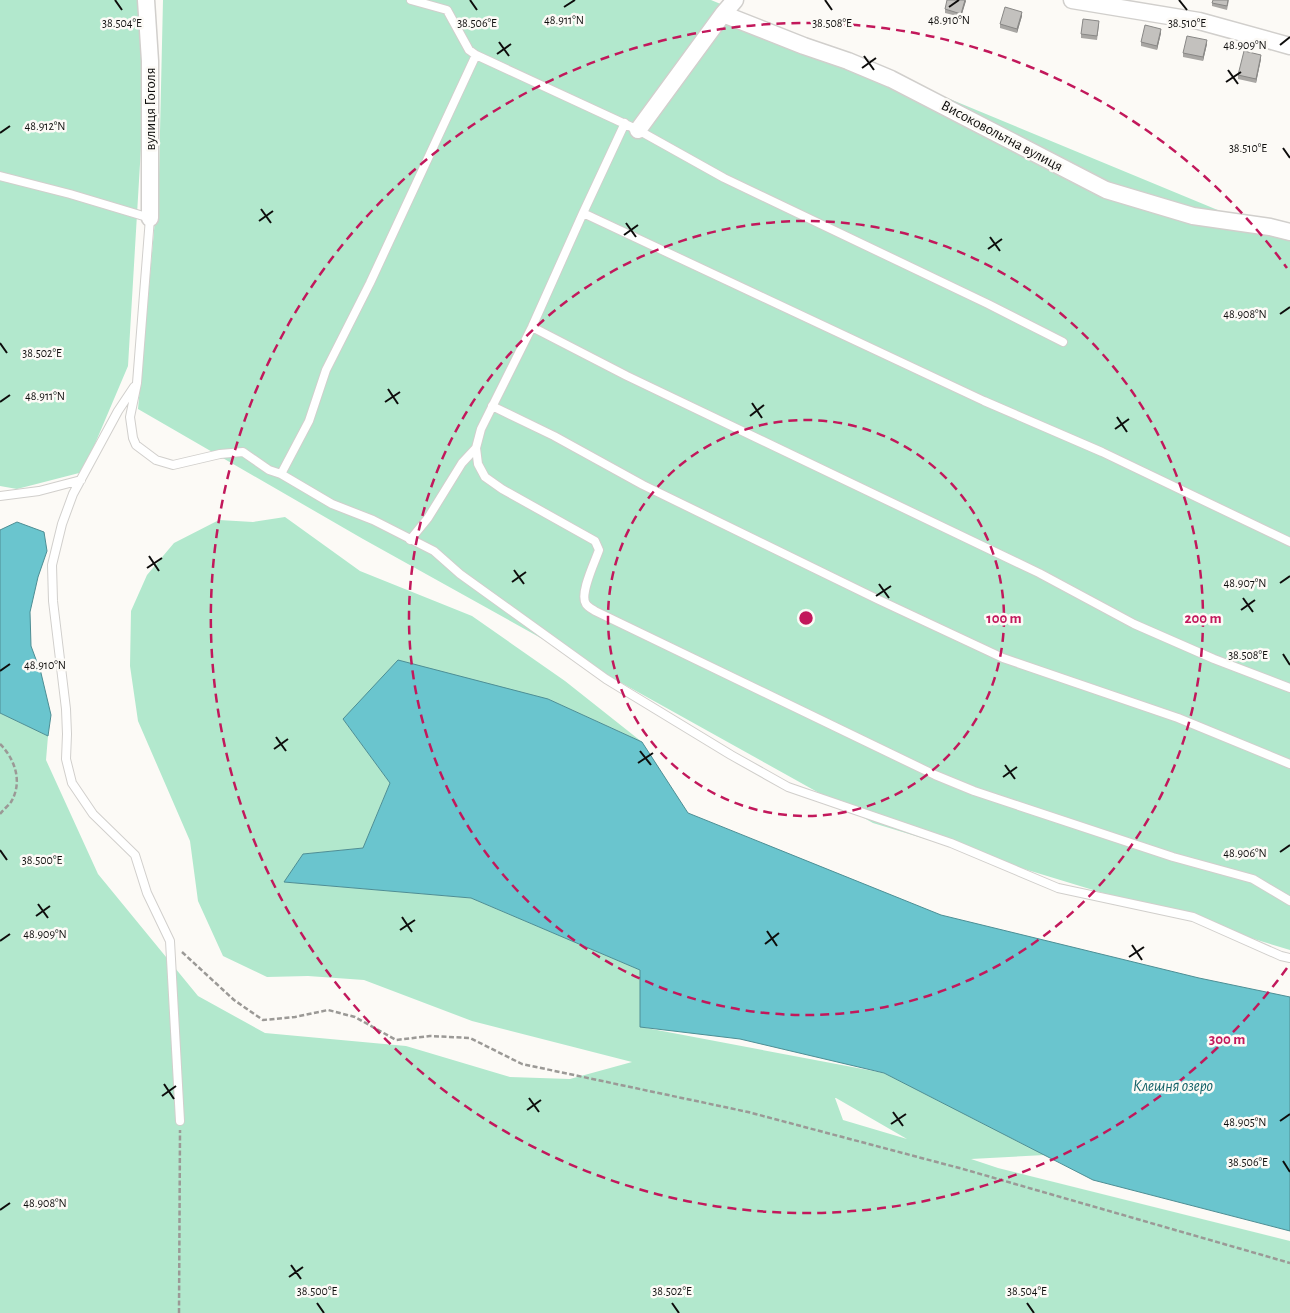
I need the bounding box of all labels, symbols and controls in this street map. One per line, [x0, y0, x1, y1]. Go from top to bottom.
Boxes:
text: 48.911°N [544, 14, 584, 26]
text: 48.910°N [928, 14, 970, 26]
text: 38.504°E [102, 17, 142, 29]
text: 38.506°E [457, 17, 497, 29]
text: 38.508°E [812, 17, 852, 29]
text: 38.510°E [1168, 17, 1206, 29]
text: 48.909°N [1223, 39, 1267, 51]
street label: вулиця Гоголя [143, 67, 158, 151]
street label: Високовольтна вулиця [939, 98, 1065, 174]
text: 48.912°N [24, 120, 66, 132]
text: 38.510°E [1229, 142, 1267, 154]
text: 48.908°N [1223, 308, 1267, 320]
text: 38.502°E [22, 347, 62, 359]
text: 48.911°N [25, 390, 65, 402]
text: 48.907°N [1224, 577, 1266, 589]
centre of rings [797, 609, 815, 627]
text: 100 m [986, 611, 1022, 626]
text: 200 m [1184, 611, 1222, 626]
text: 38.508°E [1228, 649, 1268, 661]
text: 48.910°N [24, 659, 66, 671]
text: 48.906°N [1223, 847, 1267, 859]
text: 38.500°E [22, 854, 62, 866]
text: 48.909°N [23, 928, 67, 940]
text: 300 m [1209, 1032, 1245, 1047]
water label: Клешня озеро [1133, 1078, 1213, 1095]
text: 48.905°N [1224, 1116, 1266, 1128]
text: 38.506°E [1228, 1156, 1268, 1168]
text: 48.908°N [23, 1197, 67, 1209]
text: 38.500°E [297, 1285, 337, 1297]
text: 38.502°E [652, 1285, 692, 1297]
text: 38.504°E [1007, 1285, 1047, 1297]

